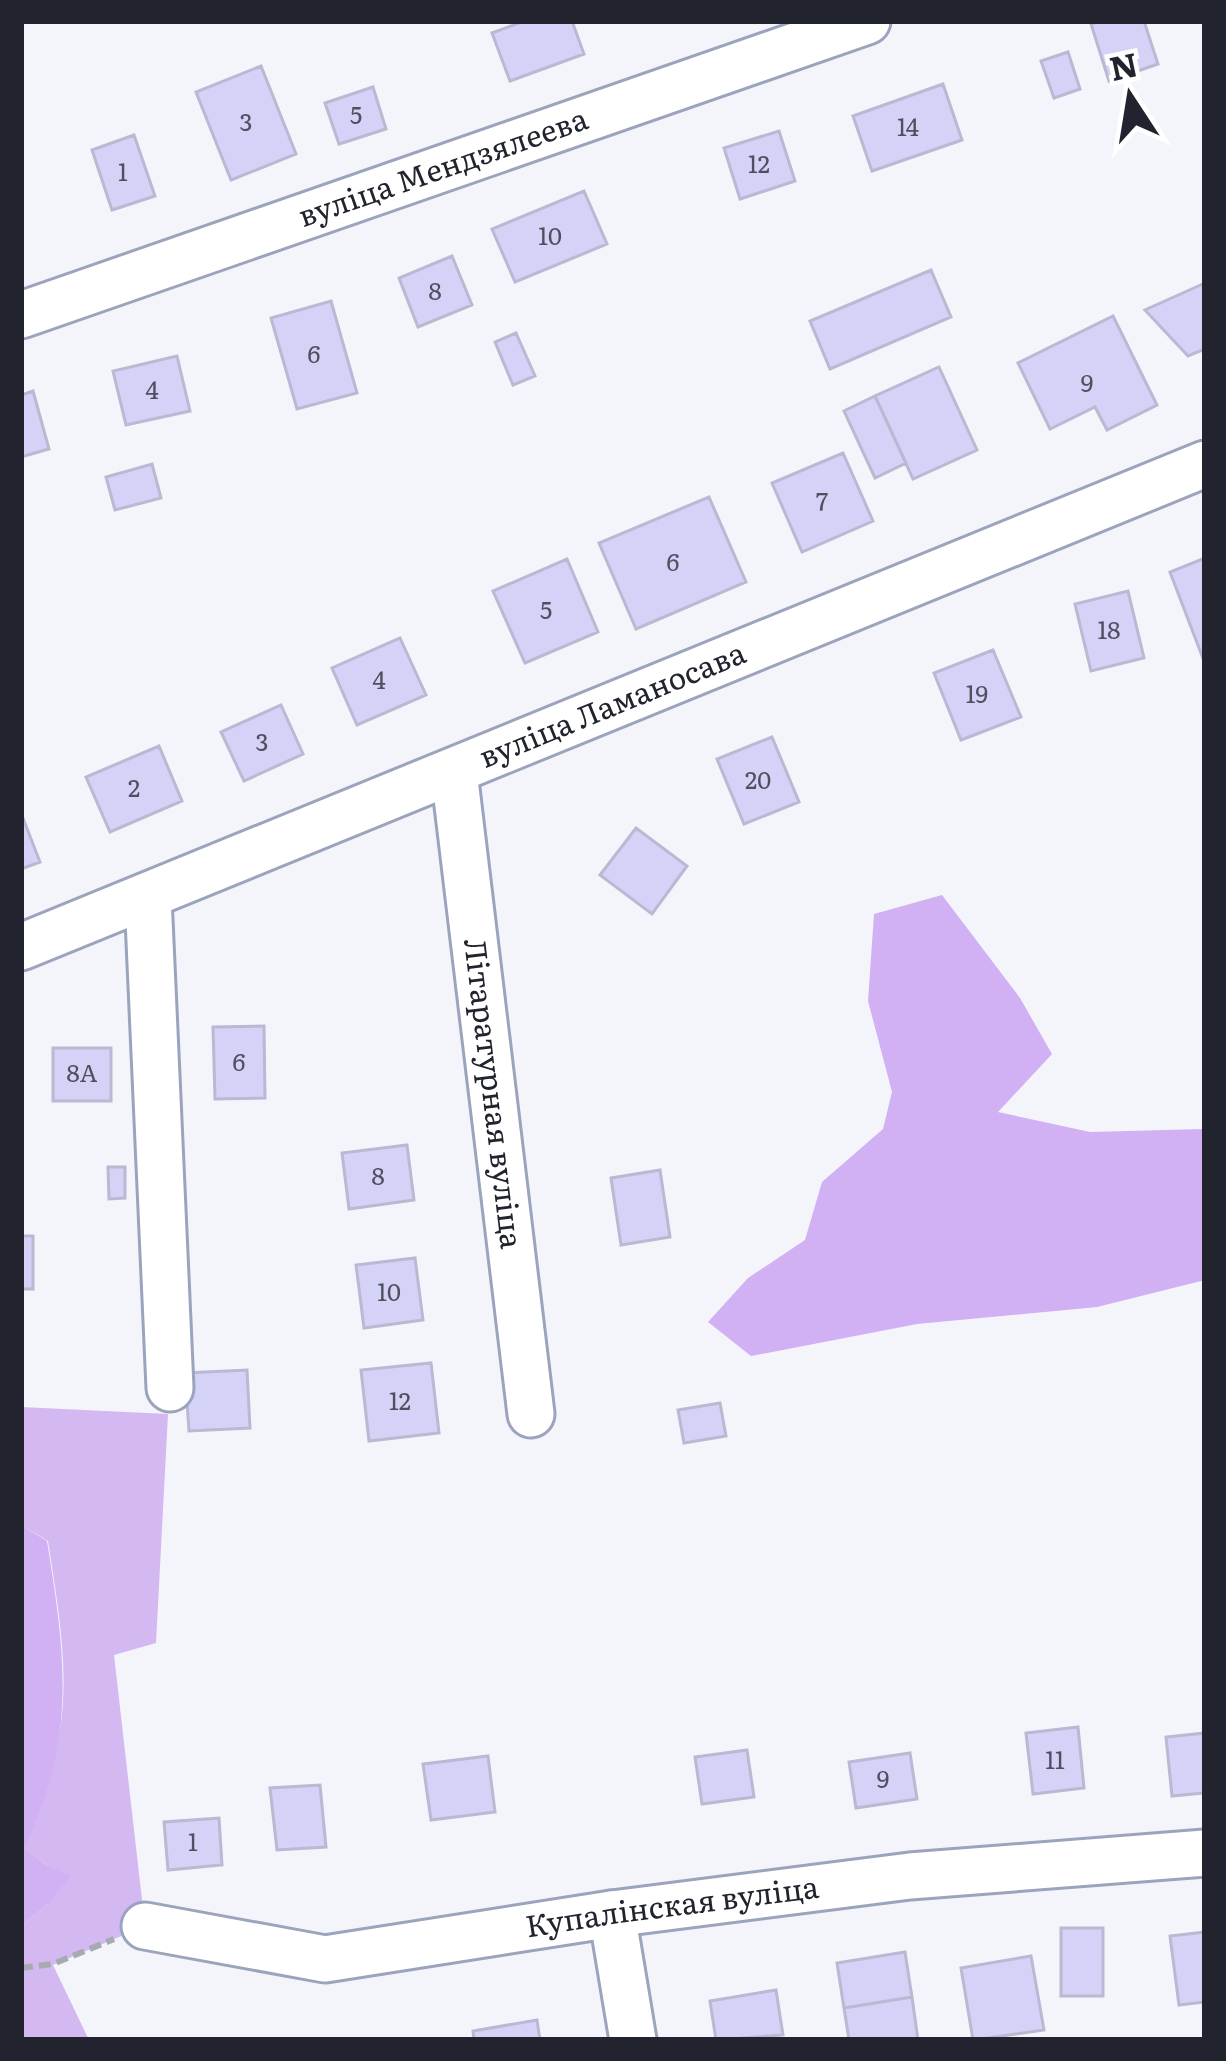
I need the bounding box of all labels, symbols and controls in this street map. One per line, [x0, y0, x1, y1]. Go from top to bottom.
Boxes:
north arrow [1070, 36, 1190, 156]
text: N [1105, 37, 1142, 91]
street label: вуліца Мендзялеева [291, 94, 594, 236]
house number: 5 [350, 96, 362, 131]
house number: 3 [239, 103, 253, 138]
house number: 14 [897, 108, 919, 143]
house number: 12 [748, 145, 770, 180]
house number: 1 [118, 153, 128, 188]
house number: 10 [538, 217, 562, 252]
house number: 8 [428, 272, 442, 307]
house number: 6 [308, 335, 321, 370]
house number: 9 [1081, 364, 1093, 399]
house number: 4 [145, 371, 159, 406]
house number: 7 [816, 482, 828, 517]
house number: 6 [667, 543, 680, 578]
house number: 5 [540, 591, 552, 626]
house number: 18 [1098, 611, 1121, 646]
street label: вуліца Ламаносава [472, 628, 752, 777]
house number: 4 [372, 661, 386, 696]
house number: 19 [966, 675, 988, 710]
house number: 3 [255, 723, 269, 758]
house number: 20 [745, 761, 771, 796]
house number: 2 [128, 769, 140, 804]
street label: Літаратурная вуліца [455, 936, 536, 1252]
house number: 6 [233, 1043, 246, 1078]
house number: 8А [67, 1054, 98, 1089]
house number: 8 [371, 1157, 385, 1192]
house number: 10 [377, 1273, 401, 1308]
house number: 12 [389, 1382, 411, 1417]
house number: 11 [1045, 1741, 1065, 1776]
house number: 9 [877, 1760, 889, 1795]
house number: 1 [188, 1823, 198, 1858]
street label: Купалінская вуліца [522, 1863, 822, 1946]

